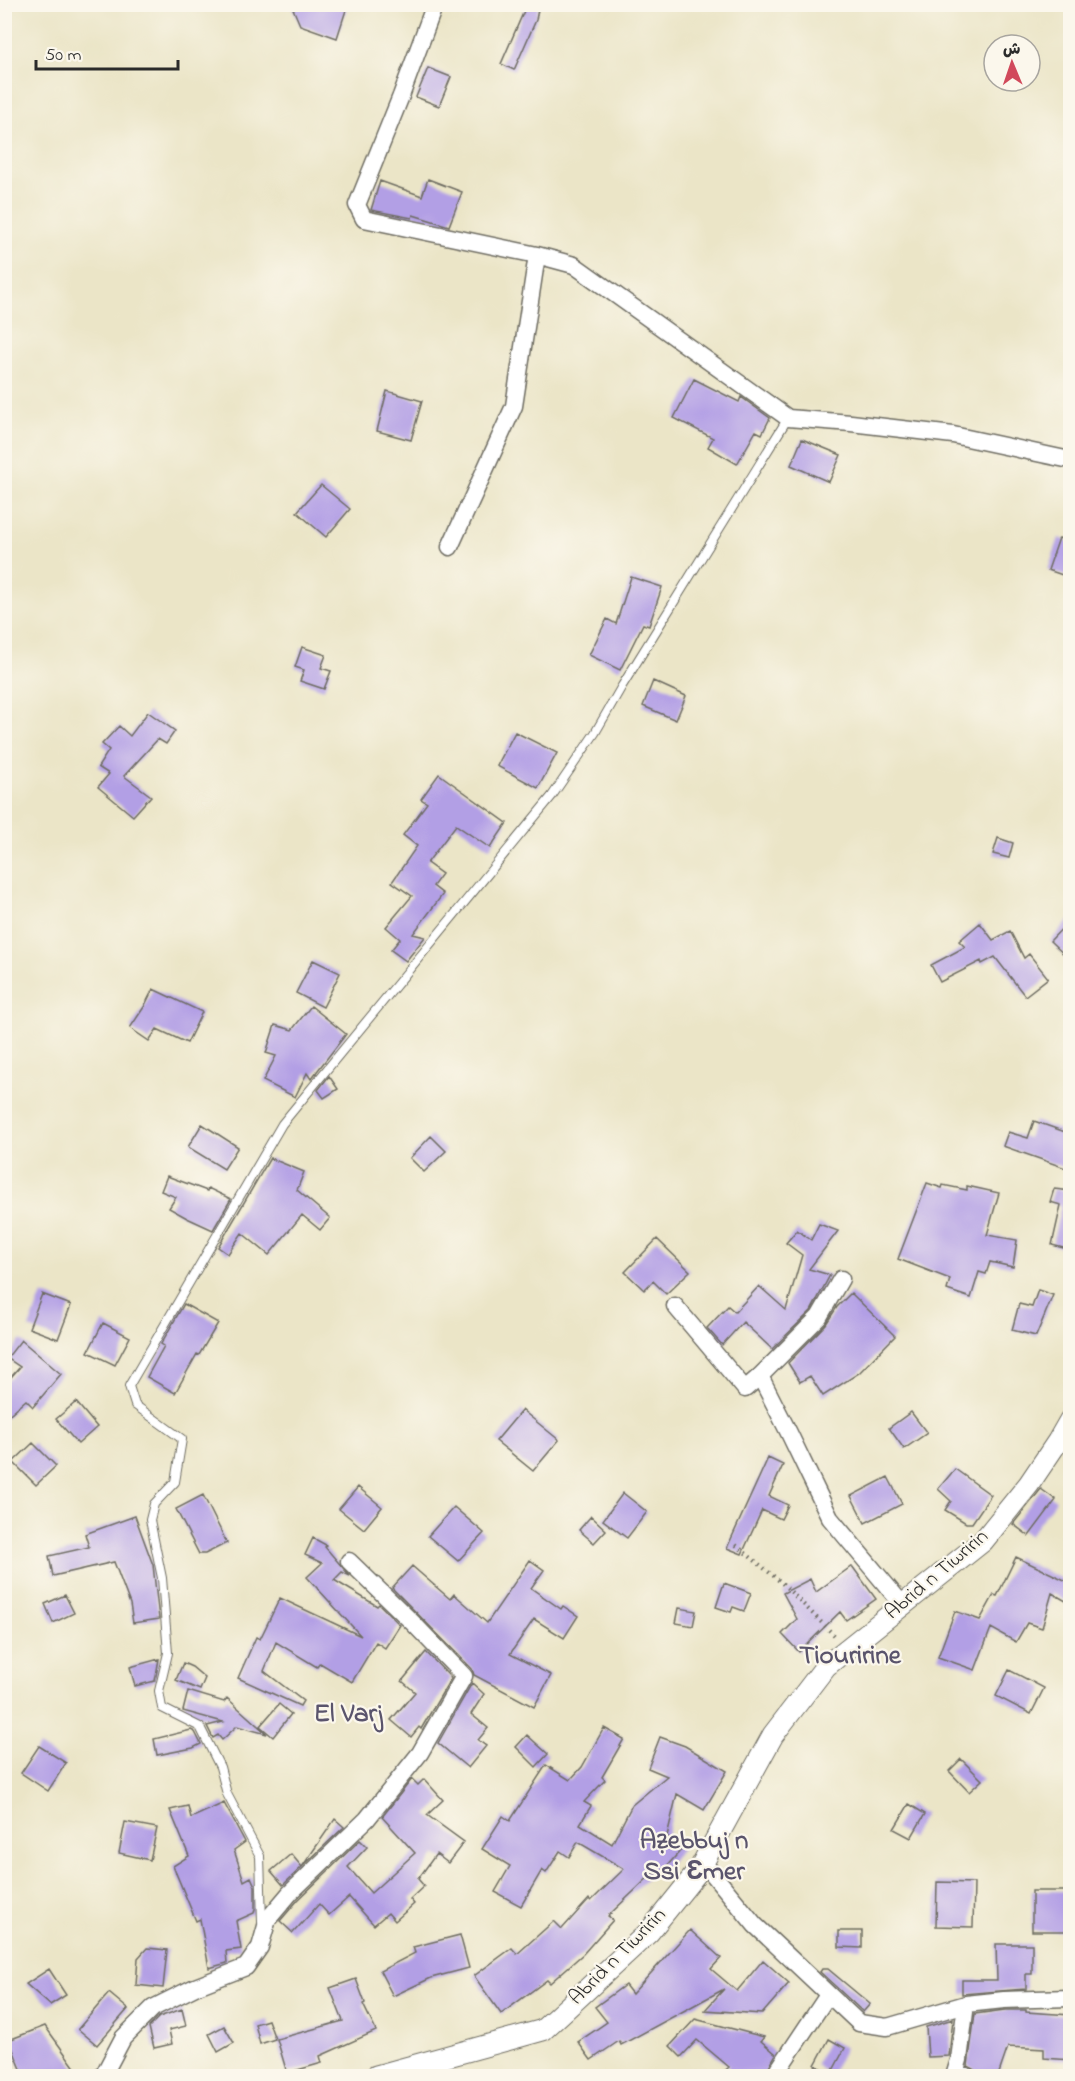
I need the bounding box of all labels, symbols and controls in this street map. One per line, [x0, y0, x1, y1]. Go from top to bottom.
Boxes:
scale bar [36, 33, 178, 71]
north arrow [982, 33, 1042, 93]
text: ش [1002, 38, 1021, 62]
text: 50 m [45, 43, 82, 69]
street label: Abrid n Tiwririn [879, 1523, 995, 1627]
district label: Tiouririne [799, 1637, 902, 1676]
district label: El Varj [314, 1695, 384, 1734]
district label: Aẓebbuj n Ssi Ɛmer [640, 1822, 748, 1892]
street label: Abrid n Tiwririn [562, 1901, 674, 2013]

